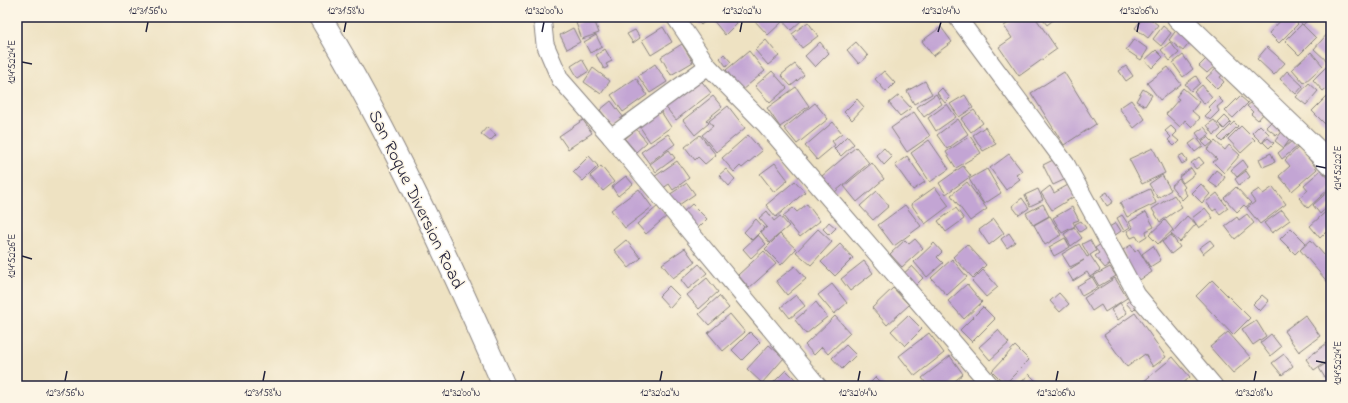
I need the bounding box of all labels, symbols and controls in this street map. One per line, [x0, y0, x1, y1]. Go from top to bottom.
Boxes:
text: 12°31'56"N [129, 4, 167, 19]
text: 12°31'58"N [327, 4, 365, 19]
text: 12°32'00"N [525, 4, 564, 19]
text: 12°32'02"N [722, 4, 762, 19]
text: 12°32'04"N [922, 4, 961, 19]
text: 12°32'06"N [1120, 4, 1159, 19]
text: 124°52'24"E [5, 40, 20, 84]
street label: San Roque Diversion Road [361, 106, 470, 294]
text: 124°52'22"E [1331, 145, 1346, 191]
text: 124°52'26"E [5, 234, 20, 278]
text: 124°52'24"E [1331, 341, 1346, 385]
text: 12°31'56"N [46, 386, 84, 401]
text: 12°31'58"N [244, 386, 282, 401]
text: 12°32'00"N [442, 386, 481, 401]
text: 12°32'02"N [640, 386, 680, 401]
text: 12°32'04"N [839, 386, 878, 401]
text: 12°32'06"N [1037, 386, 1076, 401]
text: 12°32'08"N [1235, 386, 1273, 401]

